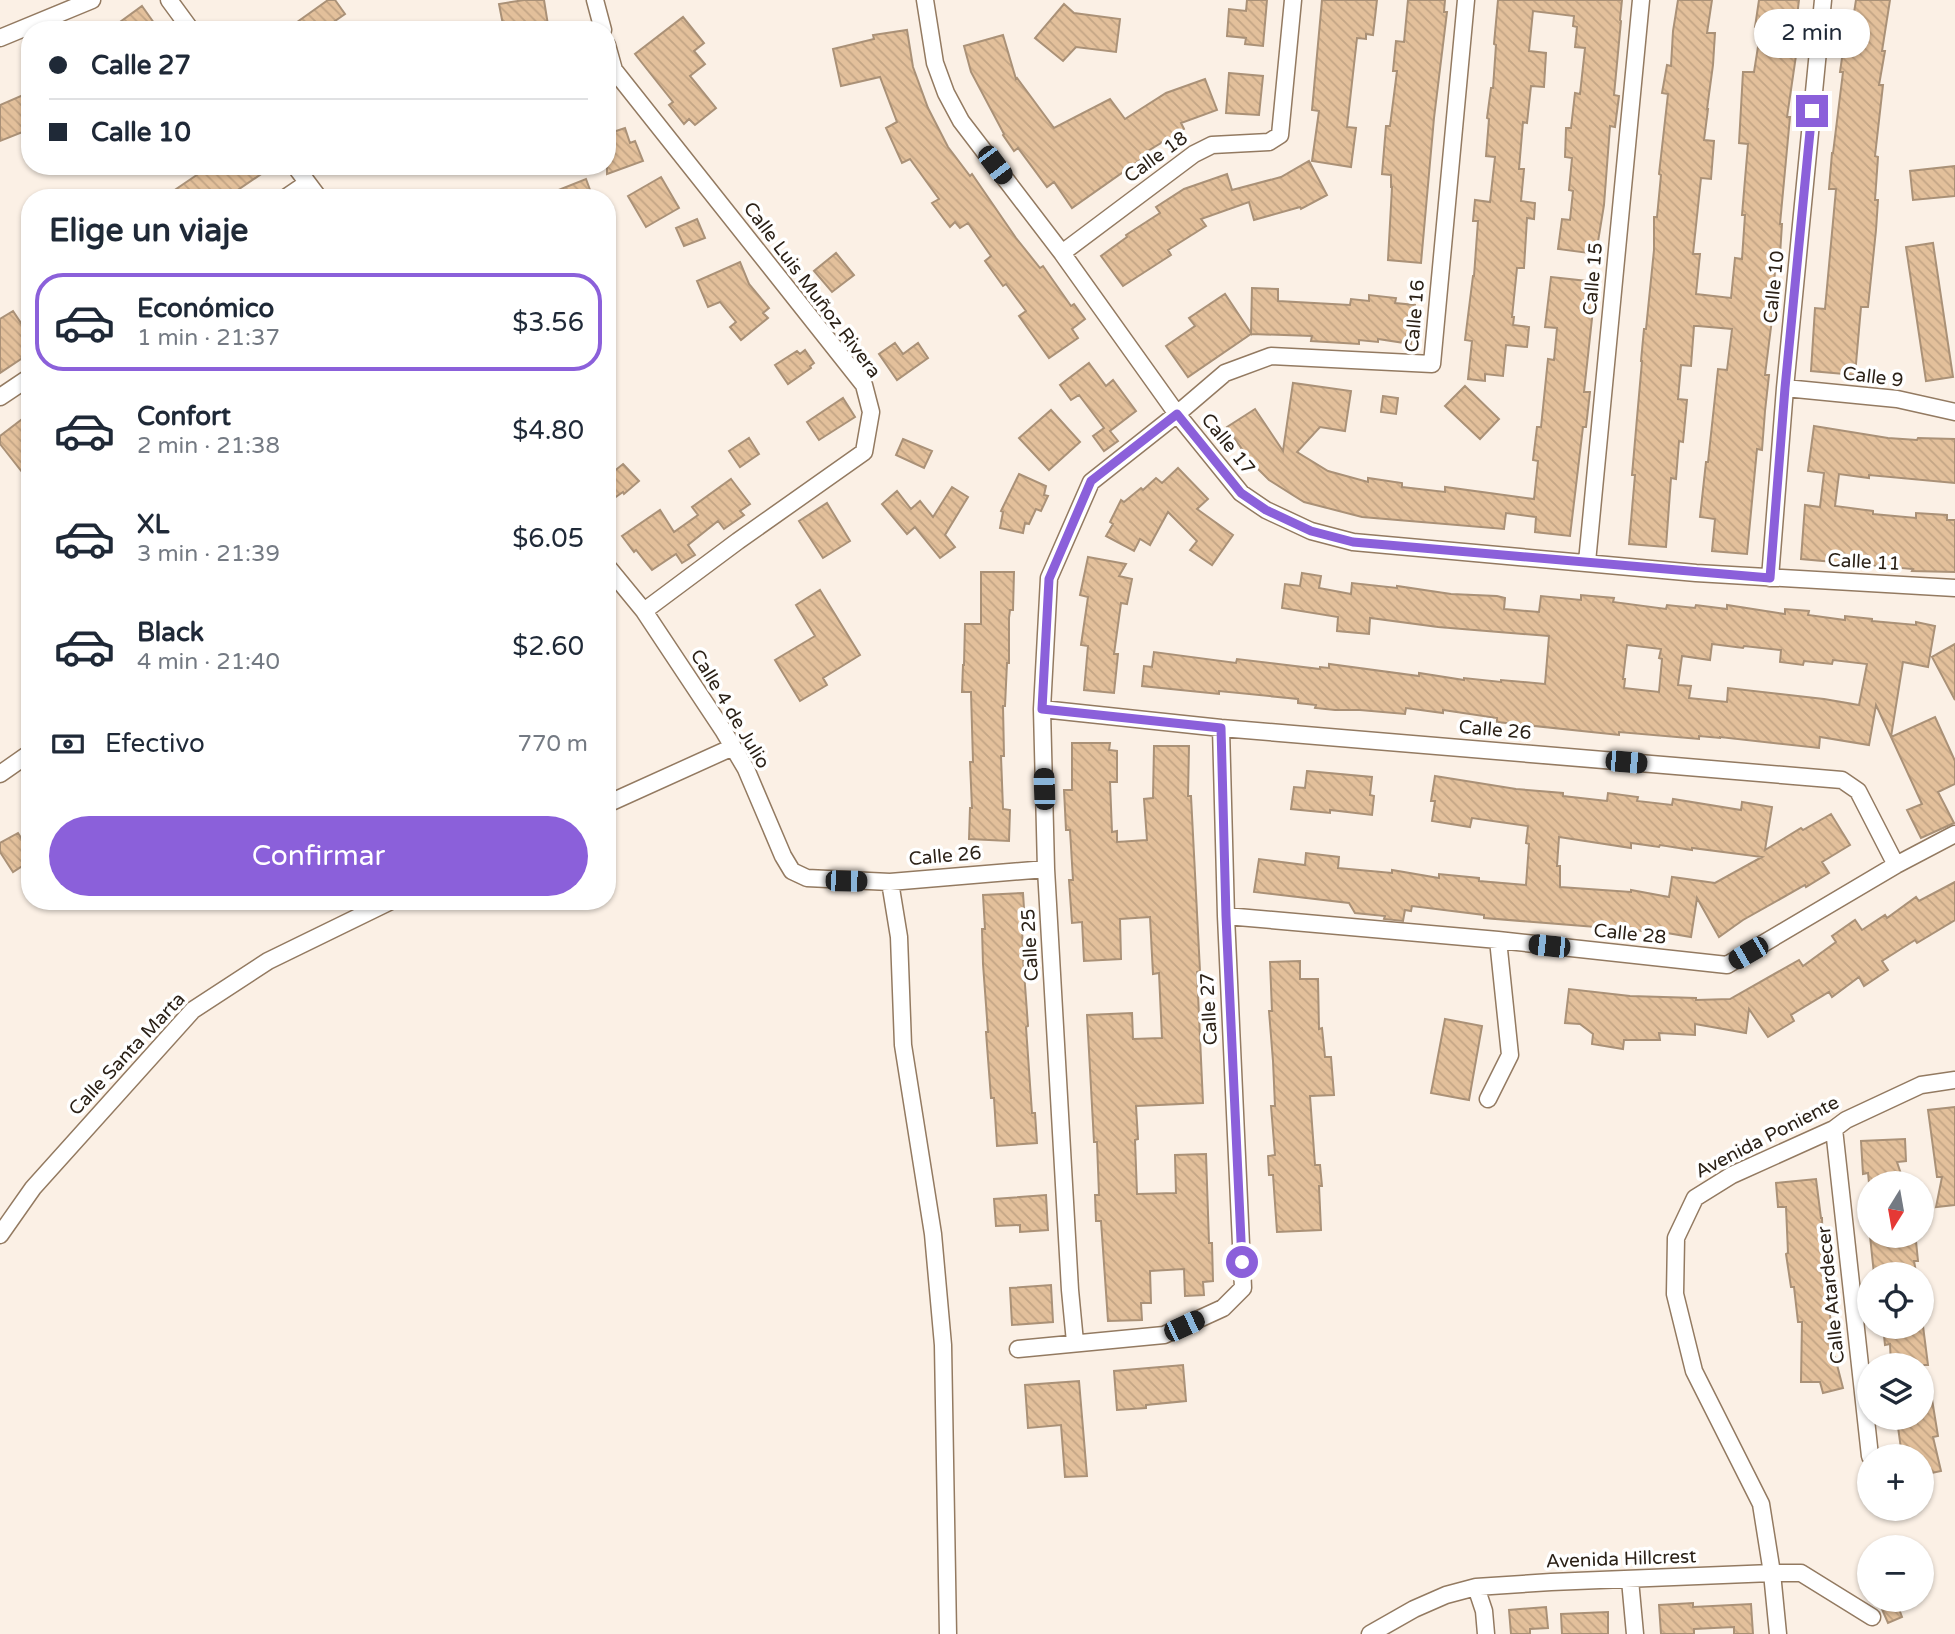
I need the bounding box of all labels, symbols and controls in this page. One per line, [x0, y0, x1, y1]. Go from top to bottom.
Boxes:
callout: 2 min [1754, 10, 1870, 58]
text: 2 min [1781, 19, 1843, 47]
text: Calle 27 [91, 50, 191, 81]
route end [1796, 95, 1828, 127]
text: Calle 10 [91, 117, 191, 148]
street label: Calle 18 [1120, 127, 1192, 187]
car [974, 142, 1017, 188]
street label: Calle Luis Muñoz Rivera [739, 198, 885, 382]
text: Elige un viaje [49, 212, 248, 250]
street label: Calle 15 [1579, 242, 1607, 316]
street label: Calle 10 [1759, 250, 1789, 324]
street label: Calle 16 [1401, 279, 1429, 353]
icon: car [53, 291, 116, 354]
text: Económico [137, 293, 274, 324]
text: $3.56 [512, 307, 584, 338]
text: 1 min · 21:37 [137, 324, 280, 352]
street label: Calle 9 [1841, 362, 1905, 392]
icon: car [53, 399, 116, 462]
text: Confort [137, 401, 231, 432]
street label: Calle 17 [1197, 409, 1259, 479]
text: $4.80 [512, 415, 584, 446]
text: 2 min · 21:38 [137, 432, 280, 460]
icon: car [53, 507, 116, 570]
text: XL [137, 509, 169, 540]
text: $6.05 [512, 523, 584, 554]
text: 3 min · 21:39 [137, 540, 280, 568]
street label: Calle 11 [1827, 549, 1901, 575]
icon: car [53, 615, 116, 678]
text: Black [137, 617, 204, 648]
text: $2.60 [512, 631, 584, 662]
street label: Calle 4 de Julio [686, 645, 774, 773]
text: 4 min · 21:40 [137, 648, 280, 676]
street label: Calle 26 [1458, 716, 1532, 744]
icon: cash [49, 725, 87, 763]
text: Efectivo [105, 728, 205, 759]
text: 770 m [518, 730, 588, 758]
car [1605, 750, 1648, 774]
car [1033, 768, 1056, 810]
button: Confirmar [49, 816, 588, 896]
street label: Calle 26 [908, 842, 982, 870]
car [825, 870, 868, 892]
street label: Calle 25 [1017, 908, 1043, 982]
street label: Calle 28 [1593, 919, 1667, 949]
car [1528, 933, 1571, 959]
car [1725, 933, 1772, 973]
street label: Calle 27 [1196, 972, 1222, 1046]
street label: Calle Santa Marta [64, 988, 190, 1120]
street label: Avenida Poniente [1691, 1091, 1843, 1183]
north arrow [1857, 1171, 1934, 1248]
map controls [1857, 1171, 1934, 1612]
street label: Calle Atardecer [1813, 1224, 1849, 1365]
route start [1226, 1246, 1258, 1278]
button: locate [1857, 1262, 1934, 1339]
car [1161, 1308, 1208, 1344]
button: layers [1857, 1353, 1934, 1430]
button: + [1857, 1444, 1934, 1521]
button: − [1857, 1535, 1934, 1612]
street label: Avenida Hillcrest [1545, 1545, 1697, 1573]

